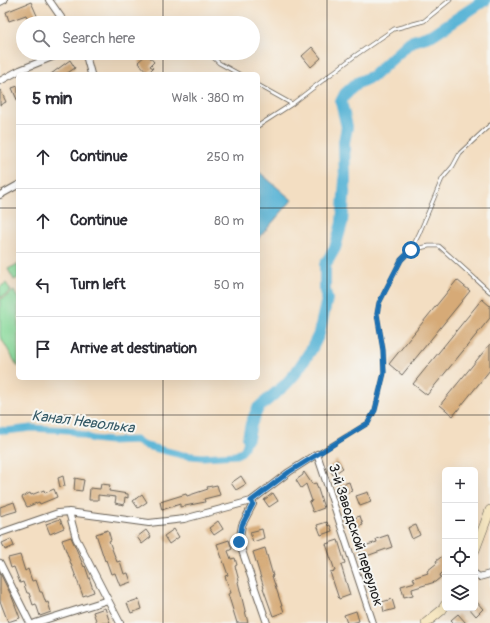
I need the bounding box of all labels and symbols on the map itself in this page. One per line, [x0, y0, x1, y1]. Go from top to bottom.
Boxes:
route start [402, 241, 420, 259]
water label: Канал Неволька [31, 406, 136, 438]
street label: 3-й Заводской переулок [325, 462, 387, 608]
route end [230, 533, 248, 551]

